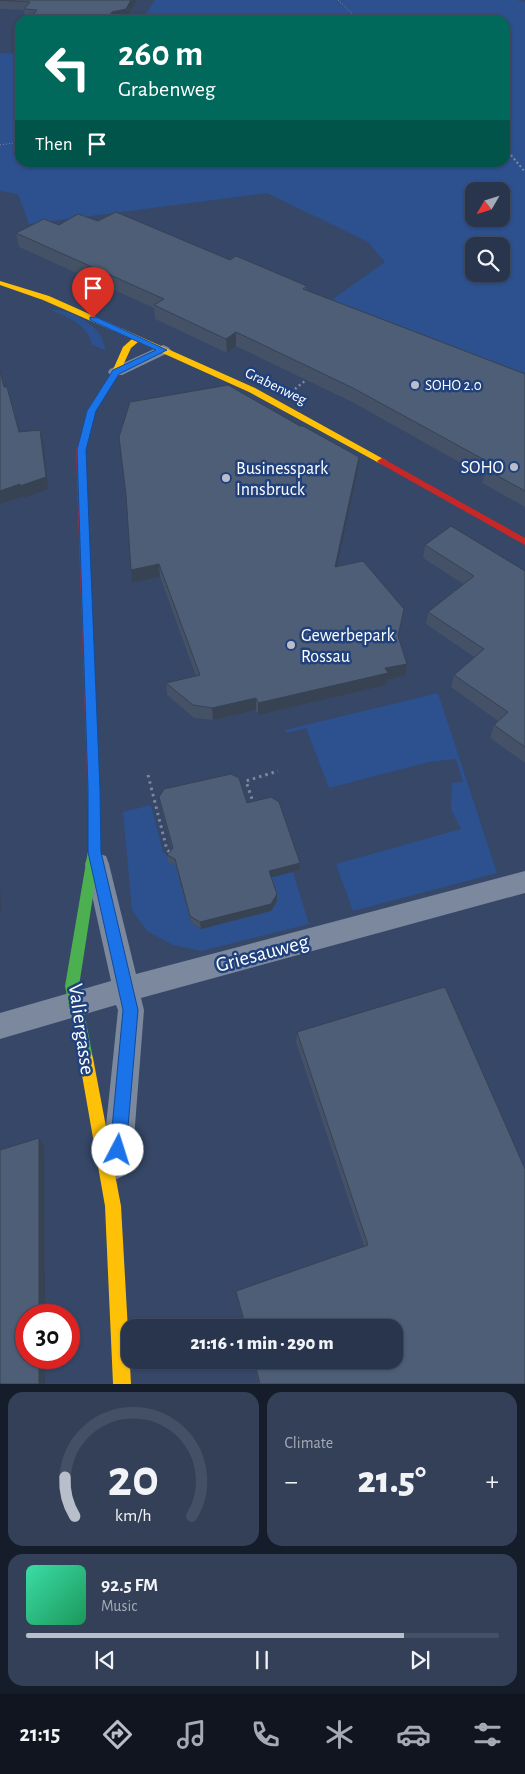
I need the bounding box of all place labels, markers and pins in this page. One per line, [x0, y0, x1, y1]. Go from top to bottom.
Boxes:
pin [72, 267, 114, 318]
place label: SOHO 2.0 [425, 378, 482, 393]
marker: SOHO 2.0 [409, 379, 421, 391]
place label: SOHO [461, 459, 504, 477]
place label: Businesspark Innsbruck [236, 460, 329, 499]
marker: SOHO [508, 461, 520, 473]
marker: Businesspark Innsbruck [220, 472, 232, 484]
place label: Gewerbepark Rossau [301, 627, 395, 666]
marker: Gewerbepark Rossau [285, 639, 297, 651]

